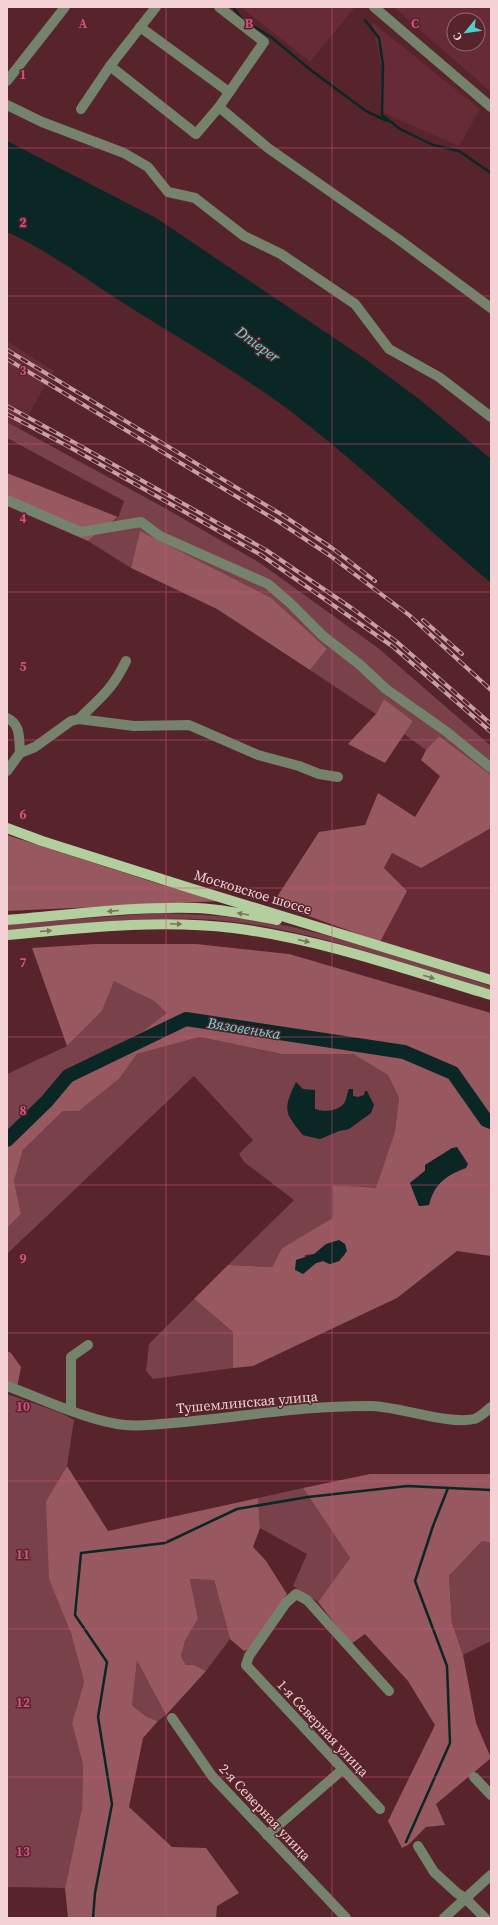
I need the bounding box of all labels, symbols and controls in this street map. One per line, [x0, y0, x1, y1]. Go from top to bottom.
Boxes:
north arrow [446, 12, 486, 52]
text: A [79, 15, 88, 32]
text: B [245, 15, 254, 32]
text: C [411, 15, 419, 32]
text: С [449, 30, 466, 43]
text: 1 [19, 66, 27, 83]
text: 2 [19, 214, 27, 231]
water label: Dnieper [231, 320, 285, 368]
text: 3 [19, 362, 27, 379]
text: 4 [19, 510, 27, 527]
text: 5 [19, 658, 27, 675]
text: 6 [19, 806, 27, 823]
street label: Московское шоссе [192, 865, 314, 919]
one-way arrow [107, 907, 119, 914]
one-way arrow [236, 911, 249, 917]
one-way arrow [170, 921, 183, 927]
one-way arrow [40, 928, 52, 934]
one-way arrow [298, 938, 310, 944]
text: 7 [19, 954, 27, 971]
one-way arrow [423, 974, 435, 980]
water label: Вязовенька [205, 1012, 282, 1044]
text: 8 [19, 1102, 27, 1119]
text: 9 [19, 1250, 27, 1267]
street label: Тушемлинская улица [176, 1386, 319, 1418]
text: 10 [16, 1398, 30, 1415]
text: 11 [16, 1546, 30, 1563]
street label: 1-я Северная улица [273, 1675, 374, 1782]
text: 12 [16, 1694, 30, 1711]
street label: 2-я Северная улица [215, 1759, 316, 1866]
text: 13 [16, 1843, 30, 1860]

